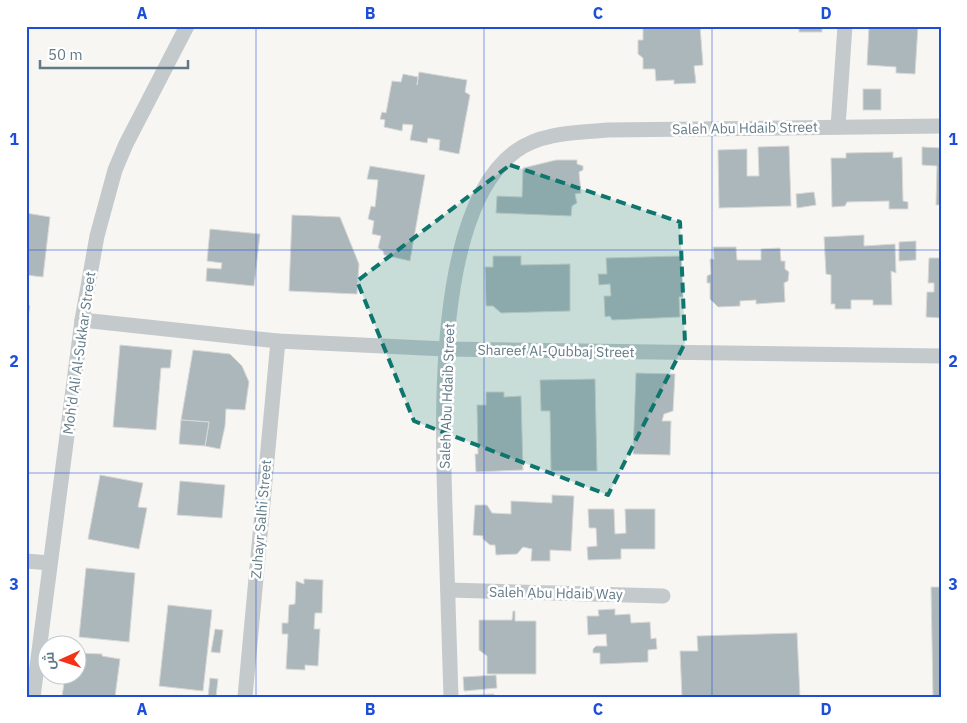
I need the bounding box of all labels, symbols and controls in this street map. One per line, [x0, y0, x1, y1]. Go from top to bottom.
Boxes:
text: A [137, 3, 148, 23]
text: B [365, 3, 376, 23]
text: C [593, 3, 603, 23]
text: D [820, 3, 832, 23]
scale bar [40, 38, 188, 70]
text: 50 m [48, 45, 83, 64]
street label: Saleh Abu Hdaib Street [672, 118, 818, 138]
text: 1 [9, 129, 19, 149]
text: 1 [948, 129, 958, 149]
street label: Moh'd Ali Al-Sukkar Street [59, 270, 99, 436]
street label: Saleh Abu Hdaib Street [435, 323, 459, 469]
street label: Shareef Al-Qubbaj Street [477, 341, 635, 361]
text: 2 [9, 351, 19, 371]
text: 2 [948, 351, 958, 371]
street label: Zuhayr Salhi Street [247, 459, 275, 579]
text: 3 [9, 574, 19, 594]
text: 3 [948, 574, 958, 594]
street label: Saleh Abu Hdaib Way [489, 583, 623, 603]
north arrow [38, 636, 88, 686]
text: ش [40, 651, 58, 670]
text: A [137, 699, 148, 719]
text: B [365, 699, 376, 719]
text: C [593, 699, 603, 719]
text: D [820, 699, 832, 719]

